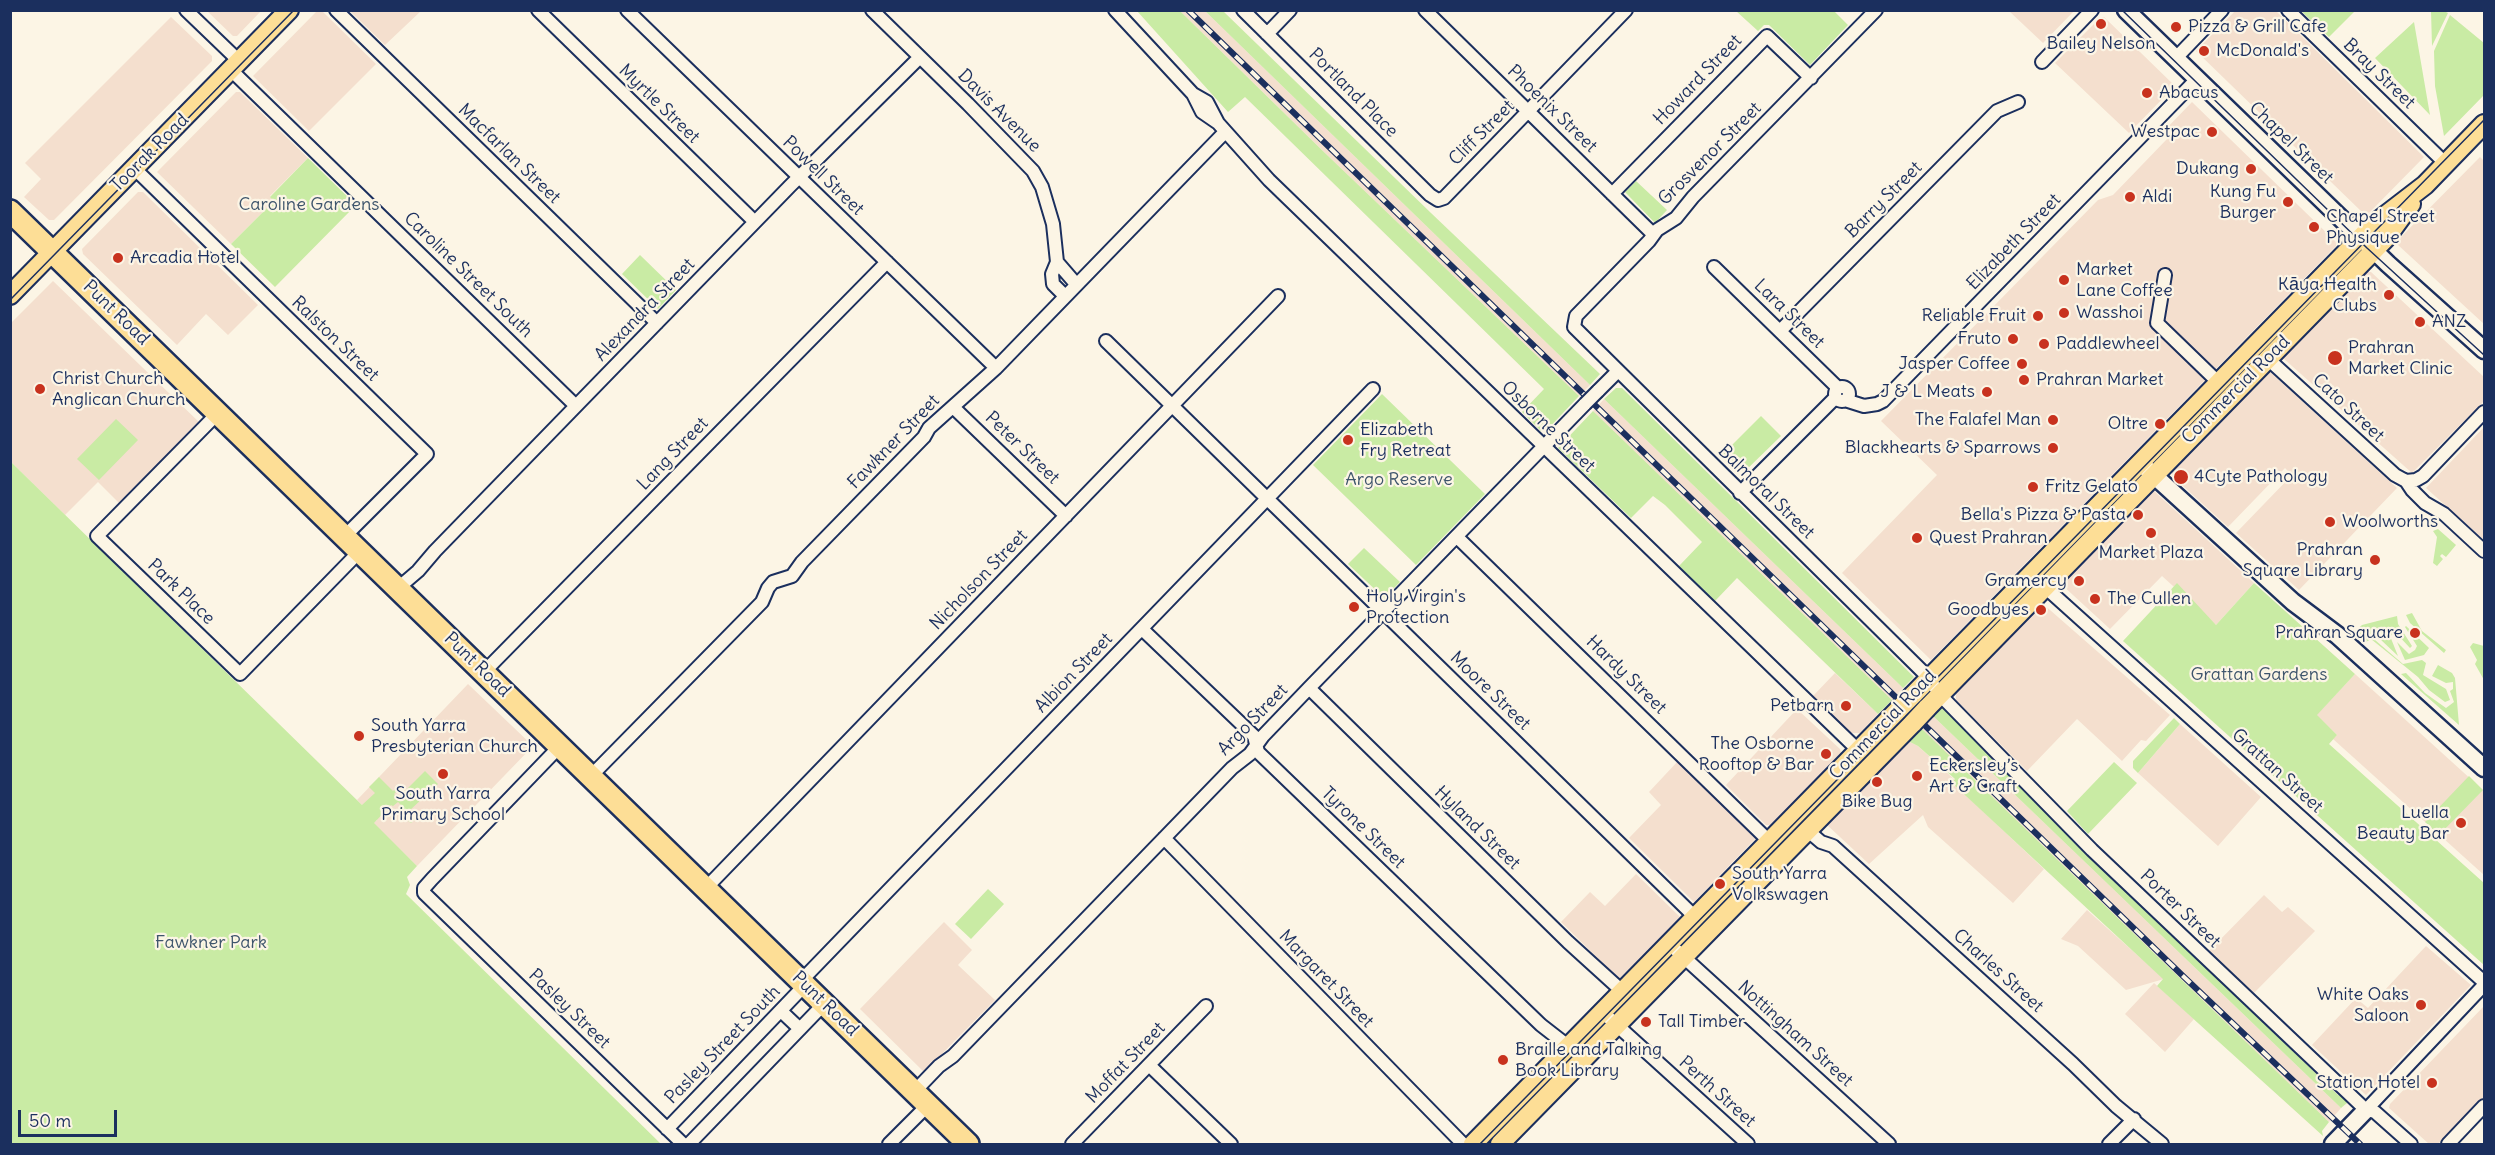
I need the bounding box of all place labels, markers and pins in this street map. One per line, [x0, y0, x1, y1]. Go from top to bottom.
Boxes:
place label: Pizza & Grill Cafe [2188, 16, 2326, 38]
marker: Bailey Nelson [2094, 17, 2108, 31]
marker: Pizza & Grill Cafe [2169, 20, 2183, 34]
place label: Bailey Nelson [2046, 33, 2156, 55]
place label: McDonald's [2216, 40, 2309, 62]
marker: McDonald's [2197, 44, 2211, 58]
place label: Abacus [2159, 82, 2219, 104]
marker: Abacus [2140, 86, 2154, 100]
place label: Westpac [2131, 121, 2200, 143]
marker: Westpac [2205, 125, 2219, 139]
place label: Dukang [2176, 158, 2239, 180]
marker: Dukang [2244, 162, 2258, 176]
place label: Kung Fu Burger [2210, 181, 2276, 224]
place label: Aldi [2142, 186, 2172, 208]
marker: Aldi [2123, 190, 2137, 204]
marker: Kung Fu Burger [2281, 195, 2295, 209]
place label: Chapel Street Physique [2326, 206, 2435, 248]
marker: Chapel Street Physique [2307, 220, 2321, 234]
place label: Arcadia Hotel [130, 247, 240, 269]
marker: Arcadia Hotel [111, 251, 125, 265]
place label: Market Lane Coffee [2076, 259, 2173, 302]
marker: Market Lane Coffee [2057, 273, 2071, 287]
place label: Kāya Health Clubs [2278, 274, 2377, 316]
marker: Kāya Health Clubs [2382, 288, 2396, 302]
place label: Wasshoi [2076, 302, 2143, 324]
place label: Reliable Fruit [1922, 305, 2026, 327]
marker: Wasshoi [2057, 306, 2071, 320]
marker: Reliable Fruit [2031, 309, 2045, 323]
place label: ANZ [2432, 311, 2466, 333]
marker: ANZ [2413, 315, 2427, 329]
place label: Fruto [1958, 328, 2001, 350]
marker: Fruto [2006, 332, 2020, 346]
place label: Paddlewheel [2056, 333, 2159, 355]
marker: Paddlewheel [2037, 337, 2051, 351]
place label: Prahran Market Clinic [2348, 337, 2453, 380]
marker: Prahran Market Clinic [2326, 349, 2344, 367]
place label: Jasper Coffee [1898, 353, 2010, 375]
marker: Jasper Coffee [2015, 357, 2029, 371]
place label: Christ Church Anglican Church [52, 368, 185, 410]
place label: Prahran Market [2036, 369, 2164, 391]
marker: Prahran Market [2017, 373, 2031, 387]
place label: J & L Meats [1880, 381, 1975, 403]
marker: Christ Church Anglican Church [33, 382, 47, 396]
marker: J & L Meats [1980, 385, 1994, 399]
place label: The Falafel Man [1915, 409, 2041, 431]
marker: The Falafel Man [2046, 413, 2060, 427]
place label: Oltre [2107, 413, 2148, 435]
marker: Oltre [2153, 417, 2167, 431]
place label: Elizabeth Fry Retreat [1360, 419, 1451, 462]
marker: Elizabeth Fry Retreat [1341, 433, 1355, 447]
place label: Blackhearts & Sparrows [1845, 437, 2041, 459]
marker: Blackhearts & Sparrows [2046, 441, 2060, 455]
place label: 4Cyte Pathology [2194, 466, 2328, 488]
marker: 4Cyte Pathology [2172, 468, 2190, 486]
place label: Fritz Gelato [2045, 476, 2138, 498]
marker: Fritz Gelato [2026, 480, 2040, 494]
place label: Bella's Pizza & Pasta [1961, 504, 2126, 526]
marker: Bella's Pizza & Pasta [2131, 508, 2145, 522]
place label: Woolworths [2342, 511, 2438, 533]
marker: Woolworths [2323, 515, 2337, 529]
marker: Market Plaza [2144, 526, 2158, 540]
place label: Quest Prahran [1929, 527, 2048, 549]
marker: Quest Prahran [1910, 531, 1924, 545]
place label: Prahran Square Library [2243, 539, 2363, 582]
place label: Market Plaza [2098, 542, 2204, 564]
marker: Prahran Square Library [2368, 553, 2382, 567]
place label: Gramercy [1985, 570, 2067, 592]
marker: Gramercy [2072, 574, 2086, 588]
place label: Holy Virgin's Protection [1366, 586, 1466, 628]
place label: The Cullen [2107, 588, 2191, 610]
marker: The Cullen [2088, 592, 2102, 606]
place label: Goodbyes [1947, 599, 2029, 621]
marker: Holy Virgin's Protection [1347, 600, 1361, 614]
marker: Goodbyes [2034, 603, 2048, 617]
place label: Prahran Square [2275, 622, 2403, 644]
marker: Prahran Square [2408, 626, 2422, 640]
place label: Petbarn [1770, 695, 1834, 717]
marker: Petbarn [1839, 699, 1853, 713]
place label: South Yarra Presbyterian Church [371, 715, 538, 758]
marker: South Yarra Presbyterian Church [352, 729, 366, 743]
place label: The Osborne Rooftop & Bar [1698, 733, 1814, 776]
marker: The Osborne Rooftop & Bar [1819, 747, 1833, 761]
place label: Eckersley’s Art & Craft [1929, 755, 2019, 798]
marker: South Yarra Primary School [436, 767, 450, 781]
marker: Eckersley’s Art & Craft [1910, 769, 1924, 783]
marker: Bike Bug [1870, 775, 1884, 789]
place label: South Yarra Primary School [381, 783, 505, 826]
place label: Bike Bug [1841, 791, 1913, 813]
place label: Luella Beauty Bar [2357, 802, 2449, 844]
marker: Luella Beauty Bar [2454, 816, 2468, 830]
place label: South Yarra Volkswagen [1732, 863, 1829, 906]
marker: South Yarra Volkswagen [1713, 877, 1727, 891]
place label: White Oaks Saloon [2317, 984, 2409, 1026]
marker: White Oaks Saloon [2414, 998, 2428, 1012]
place label: Tall Timber [1658, 1011, 1745, 1033]
marker: Tall Timber [1639, 1015, 1653, 1029]
place label: Braille and Talking Book Library [1515, 1039, 1662, 1082]
marker: Braille and Talking Book Library [1496, 1053, 1510, 1067]
place label: Station Hotel [2317, 1072, 2420, 1094]
marker: Station Hotel [2425, 1076, 2439, 1090]

